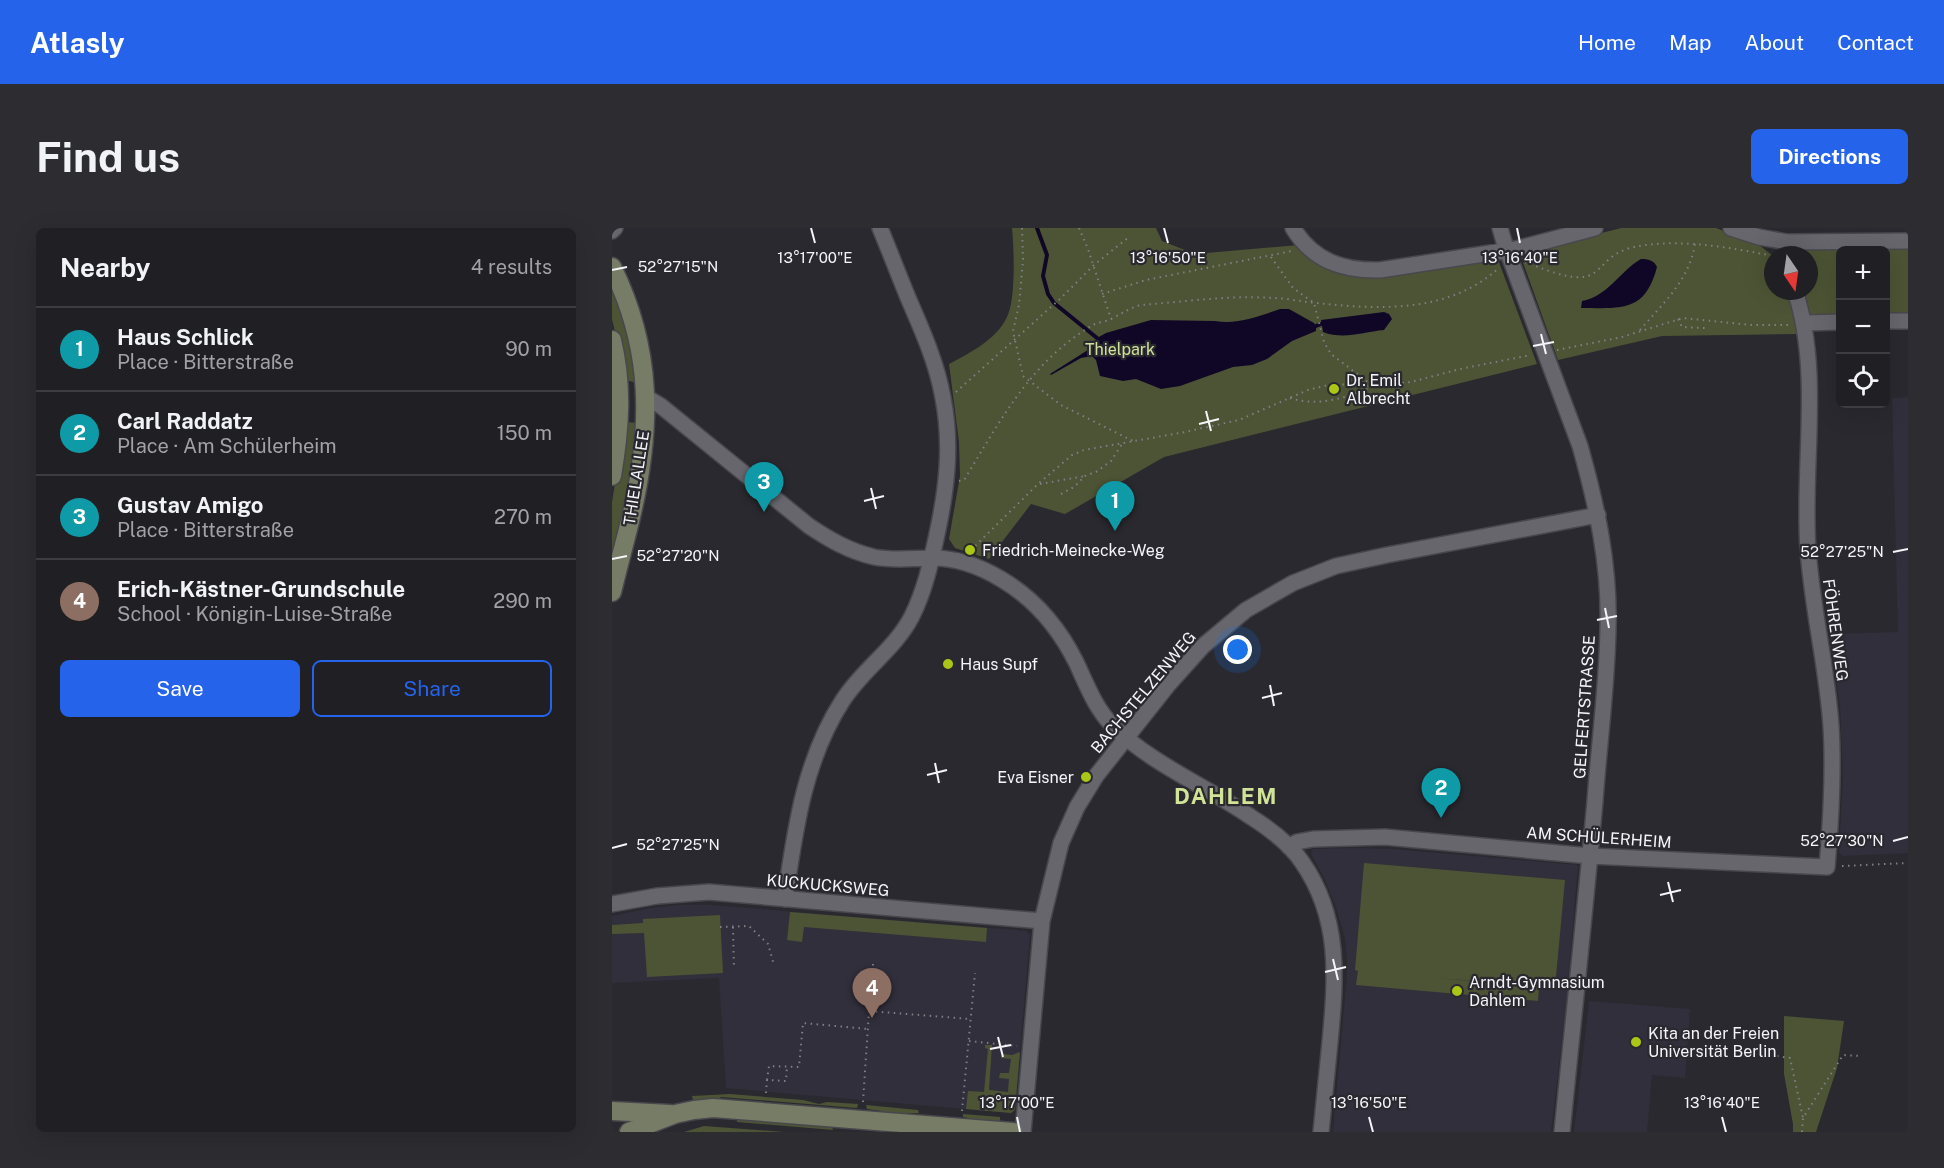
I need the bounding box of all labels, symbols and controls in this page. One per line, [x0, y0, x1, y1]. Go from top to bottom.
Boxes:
text: Atlasly [30, 26, 124, 59]
text: Home [1578, 30, 1636, 55]
text: Map [1669, 30, 1712, 55]
text: About [1745, 30, 1804, 55]
text: Contact [1837, 30, 1914, 55]
button: Directions [1751, 129, 1908, 184]
text: Find us [36, 132, 180, 181]
north arrow [1764, 246, 1818, 300]
map controls [1836, 246, 1890, 408]
button: + [1836, 246, 1890, 300]
text: 13°17'00"E [777, 249, 853, 266]
text: 13°16'50"E [1130, 249, 1206, 266]
text: 13°16'40"E [1482, 249, 1558, 266]
text: Nearby [60, 252, 150, 283]
text: 4 results [471, 255, 552, 279]
text: 52°27'15"N [638, 258, 718, 275]
button: − [1836, 300, 1890, 354]
text: Haus Schlick [117, 324, 254, 350]
text: 1 [75, 337, 84, 361]
text: 90 m [505, 337, 552, 361]
park label: Thielpark [1085, 340, 1155, 359]
text: Place · Bitterstraße [117, 350, 294, 374]
button: locate [1836, 354, 1890, 408]
place label: Dr. Emil Albrecht [1346, 371, 1411, 408]
marker: Dr. Emil Albrecht [1327, 382, 1341, 396]
text: Carl Raddatz [117, 408, 253, 434]
text: 2 [73, 421, 86, 445]
text: 150 m [497, 421, 552, 445]
street label: THIELALLEE [620, 429, 653, 527]
text: Place · Am Schülerheim [117, 434, 337, 458]
pin: 3 [744, 462, 784, 512]
pin: 1 [1096, 482, 1134, 531]
text: Gustav Amigo [117, 492, 263, 518]
text: 3 [73, 505, 86, 529]
text: 270 m [494, 505, 552, 529]
text: Place · Bitterstraße [117, 518, 294, 542]
place label: Friedrich-Meinecke-Weg [982, 541, 1165, 560]
marker: Friedrich-Meinecke-Weg [963, 543, 977, 557]
text: 52°27'25"N [1800, 543, 1884, 560]
text: 52°27'20"N [637, 547, 719, 564]
text: Erich-Kästner-Grundschule [117, 576, 405, 602]
street label: FÖHRENWEG [1819, 577, 1853, 683]
text: 4 [73, 589, 86, 613]
text: 290 m [493, 589, 552, 613]
text: School · Königin-Luise-Straße [117, 602, 392, 626]
street label: BACHSTELZENWEG [1087, 628, 1200, 757]
street label: GELFERTSTRASSE [1570, 634, 1599, 780]
your location [1223, 635, 1252, 664]
place label: Haus Supf [960, 655, 1038, 674]
marker: Haus Supf [941, 657, 955, 671]
button: Save [60, 660, 300, 717]
button: Share [312, 660, 552, 717]
place label: Eva Eisner [997, 768, 1074, 787]
pin: 2 [1422, 768, 1460, 818]
marker: Eva Eisner [1079, 770, 1093, 784]
district label: DAHLEM [1174, 783, 1278, 809]
street label: AM SCHÜLERHEIM [1526, 822, 1672, 852]
text: 52°27'30"N [1800, 832, 1884, 849]
text: 52°27'25"N [636, 836, 720, 853]
street label: KUCKUCKSWEG [766, 871, 890, 900]
pin: 4 [852, 968, 892, 1018]
place label: Arndt-Gymnasium Dahlem [1469, 973, 1605, 1010]
marker: Arndt-Gymnasium Dahlem [1450, 984, 1464, 998]
place label: Kita an der Freien Universität Berlin [1648, 1024, 1779, 1061]
marker: Kita an der Freien Universität Berlin [1629, 1035, 1643, 1049]
text: 13°17'00"E [979, 1094, 1055, 1111]
text: 13°16'50"E [1331, 1094, 1407, 1111]
text: 13°16'40"E [1684, 1094, 1760, 1111]

